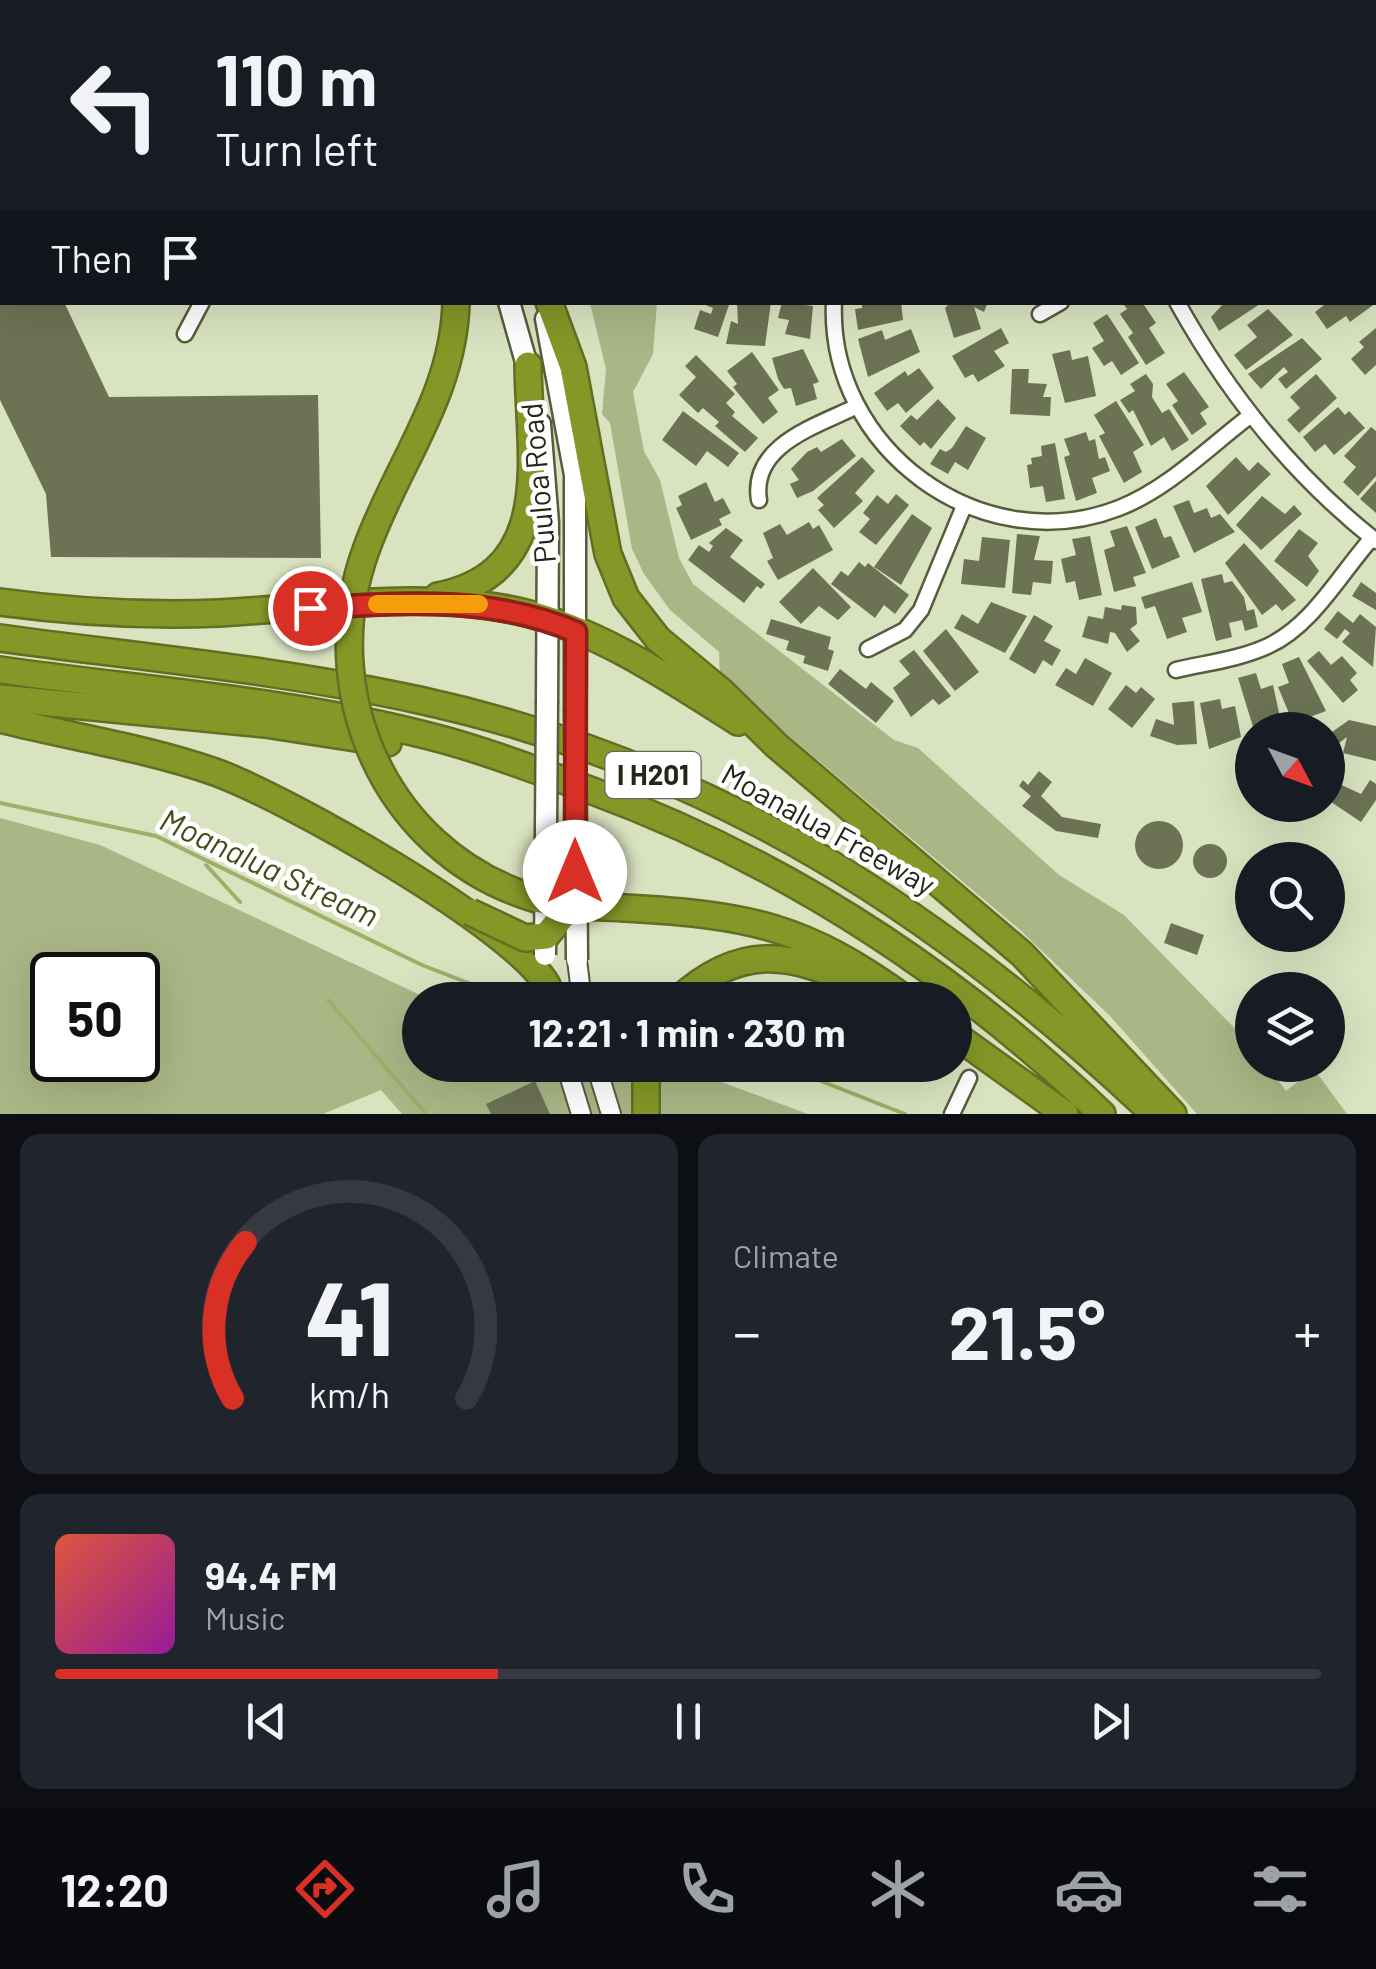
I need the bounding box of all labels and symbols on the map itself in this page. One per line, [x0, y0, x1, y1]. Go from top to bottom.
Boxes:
street label: Puuloa Road [512, 401, 562, 565]
pin [268, 566, 353, 651]
north arrow [1235, 712, 1345, 822]
road number: I H201 [606, 752, 700, 798]
street label: Moanalua Freeway [716, 755, 942, 902]
water label: Moanalua Stream [155, 799, 385, 933]
position arrow [523, 820, 627, 924]
speed limit sign: 50 [30, 952, 160, 1082]

